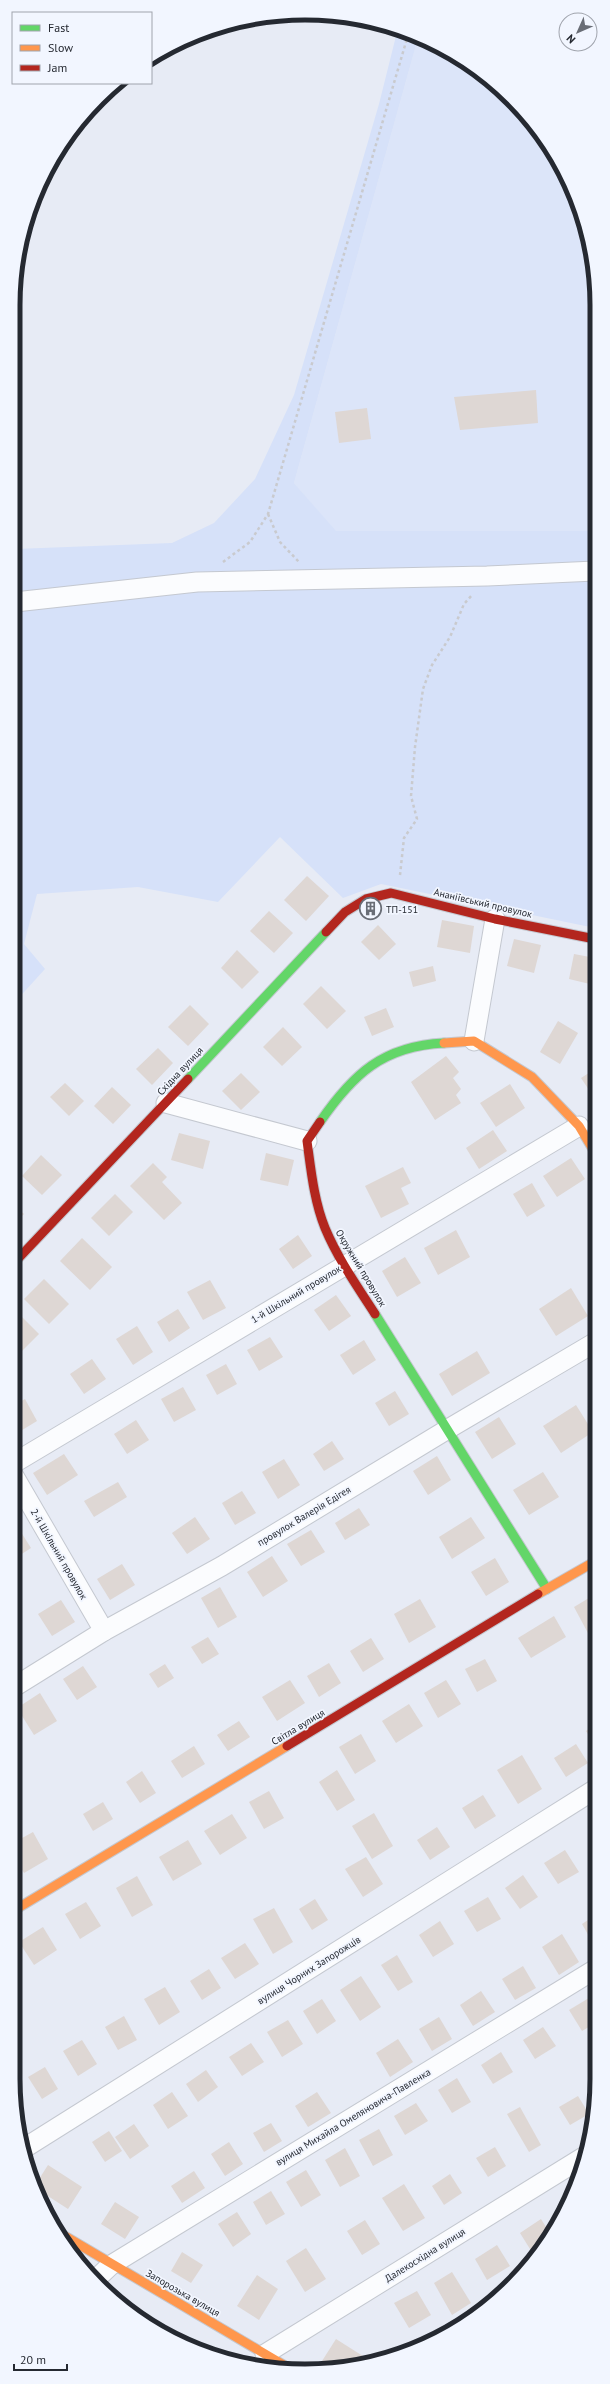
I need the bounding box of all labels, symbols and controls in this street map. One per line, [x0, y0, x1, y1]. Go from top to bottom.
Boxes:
legend [12, 12, 152, 84]
north arrow [558, 12, 598, 52]
text: Fast [48, 20, 69, 35]
text: N [563, 32, 578, 47]
text: Slow [48, 40, 73, 55]
text: Jam [47, 60, 67, 75]
street label: Ананіївський провулок [433, 885, 534, 921]
building icon: ТП-151 [358, 896, 384, 922]
place label: ТП-151 [386, 903, 418, 916]
street label: Східна вулиця [154, 1044, 206, 1098]
street label: Окружний провулок [333, 1227, 389, 1309]
street label: 1-й Шкільний провулок [249, 1262, 344, 1326]
street label: провулок Валерія Едігея [255, 1483, 353, 1549]
street label: 2-й Шкільний провулок [28, 1506, 90, 1602]
street label: Світла вулиця [269, 1706, 327, 1748]
street label: вулиця Чорних Запорожців [255, 1933, 363, 2007]
street label: вулиця Михайла Омеляновича-Павленка [273, 2065, 433, 2169]
street label: Далекосхідна вулиця [382, 2225, 468, 2285]
street label: Запорозька вулиця [144, 2266, 223, 2320]
scale bar [14, 2346, 67, 2372]
text: 20 m [20, 2352, 46, 2367]

